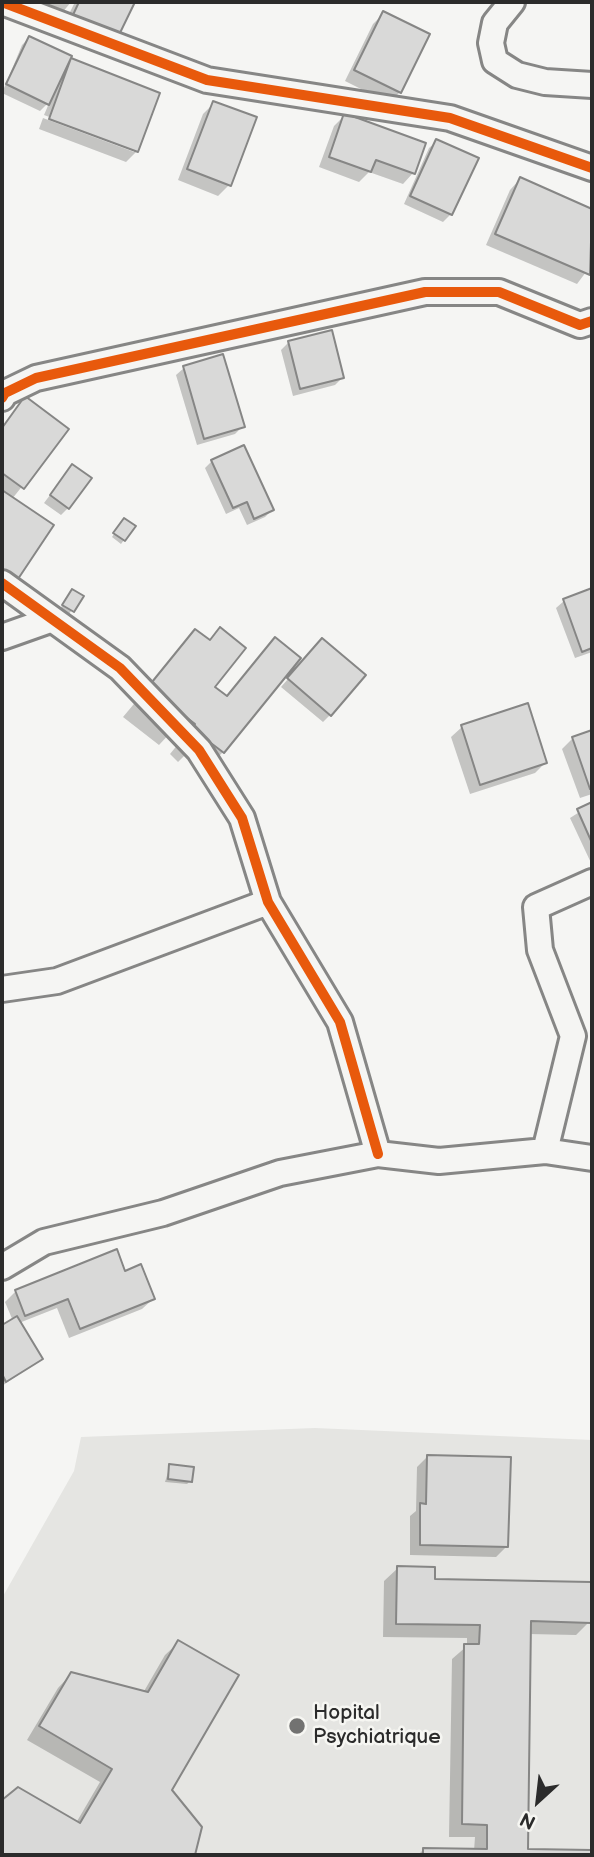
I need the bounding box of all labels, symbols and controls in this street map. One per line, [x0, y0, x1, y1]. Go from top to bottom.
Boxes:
place label: Hopital Psychiatrique [313, 1701, 441, 1751]
marker: Hopital Psychiatrique [287, 1716, 307, 1736]
north arrow [503, 1766, 573, 1836]
text: N [517, 1807, 540, 1834]

